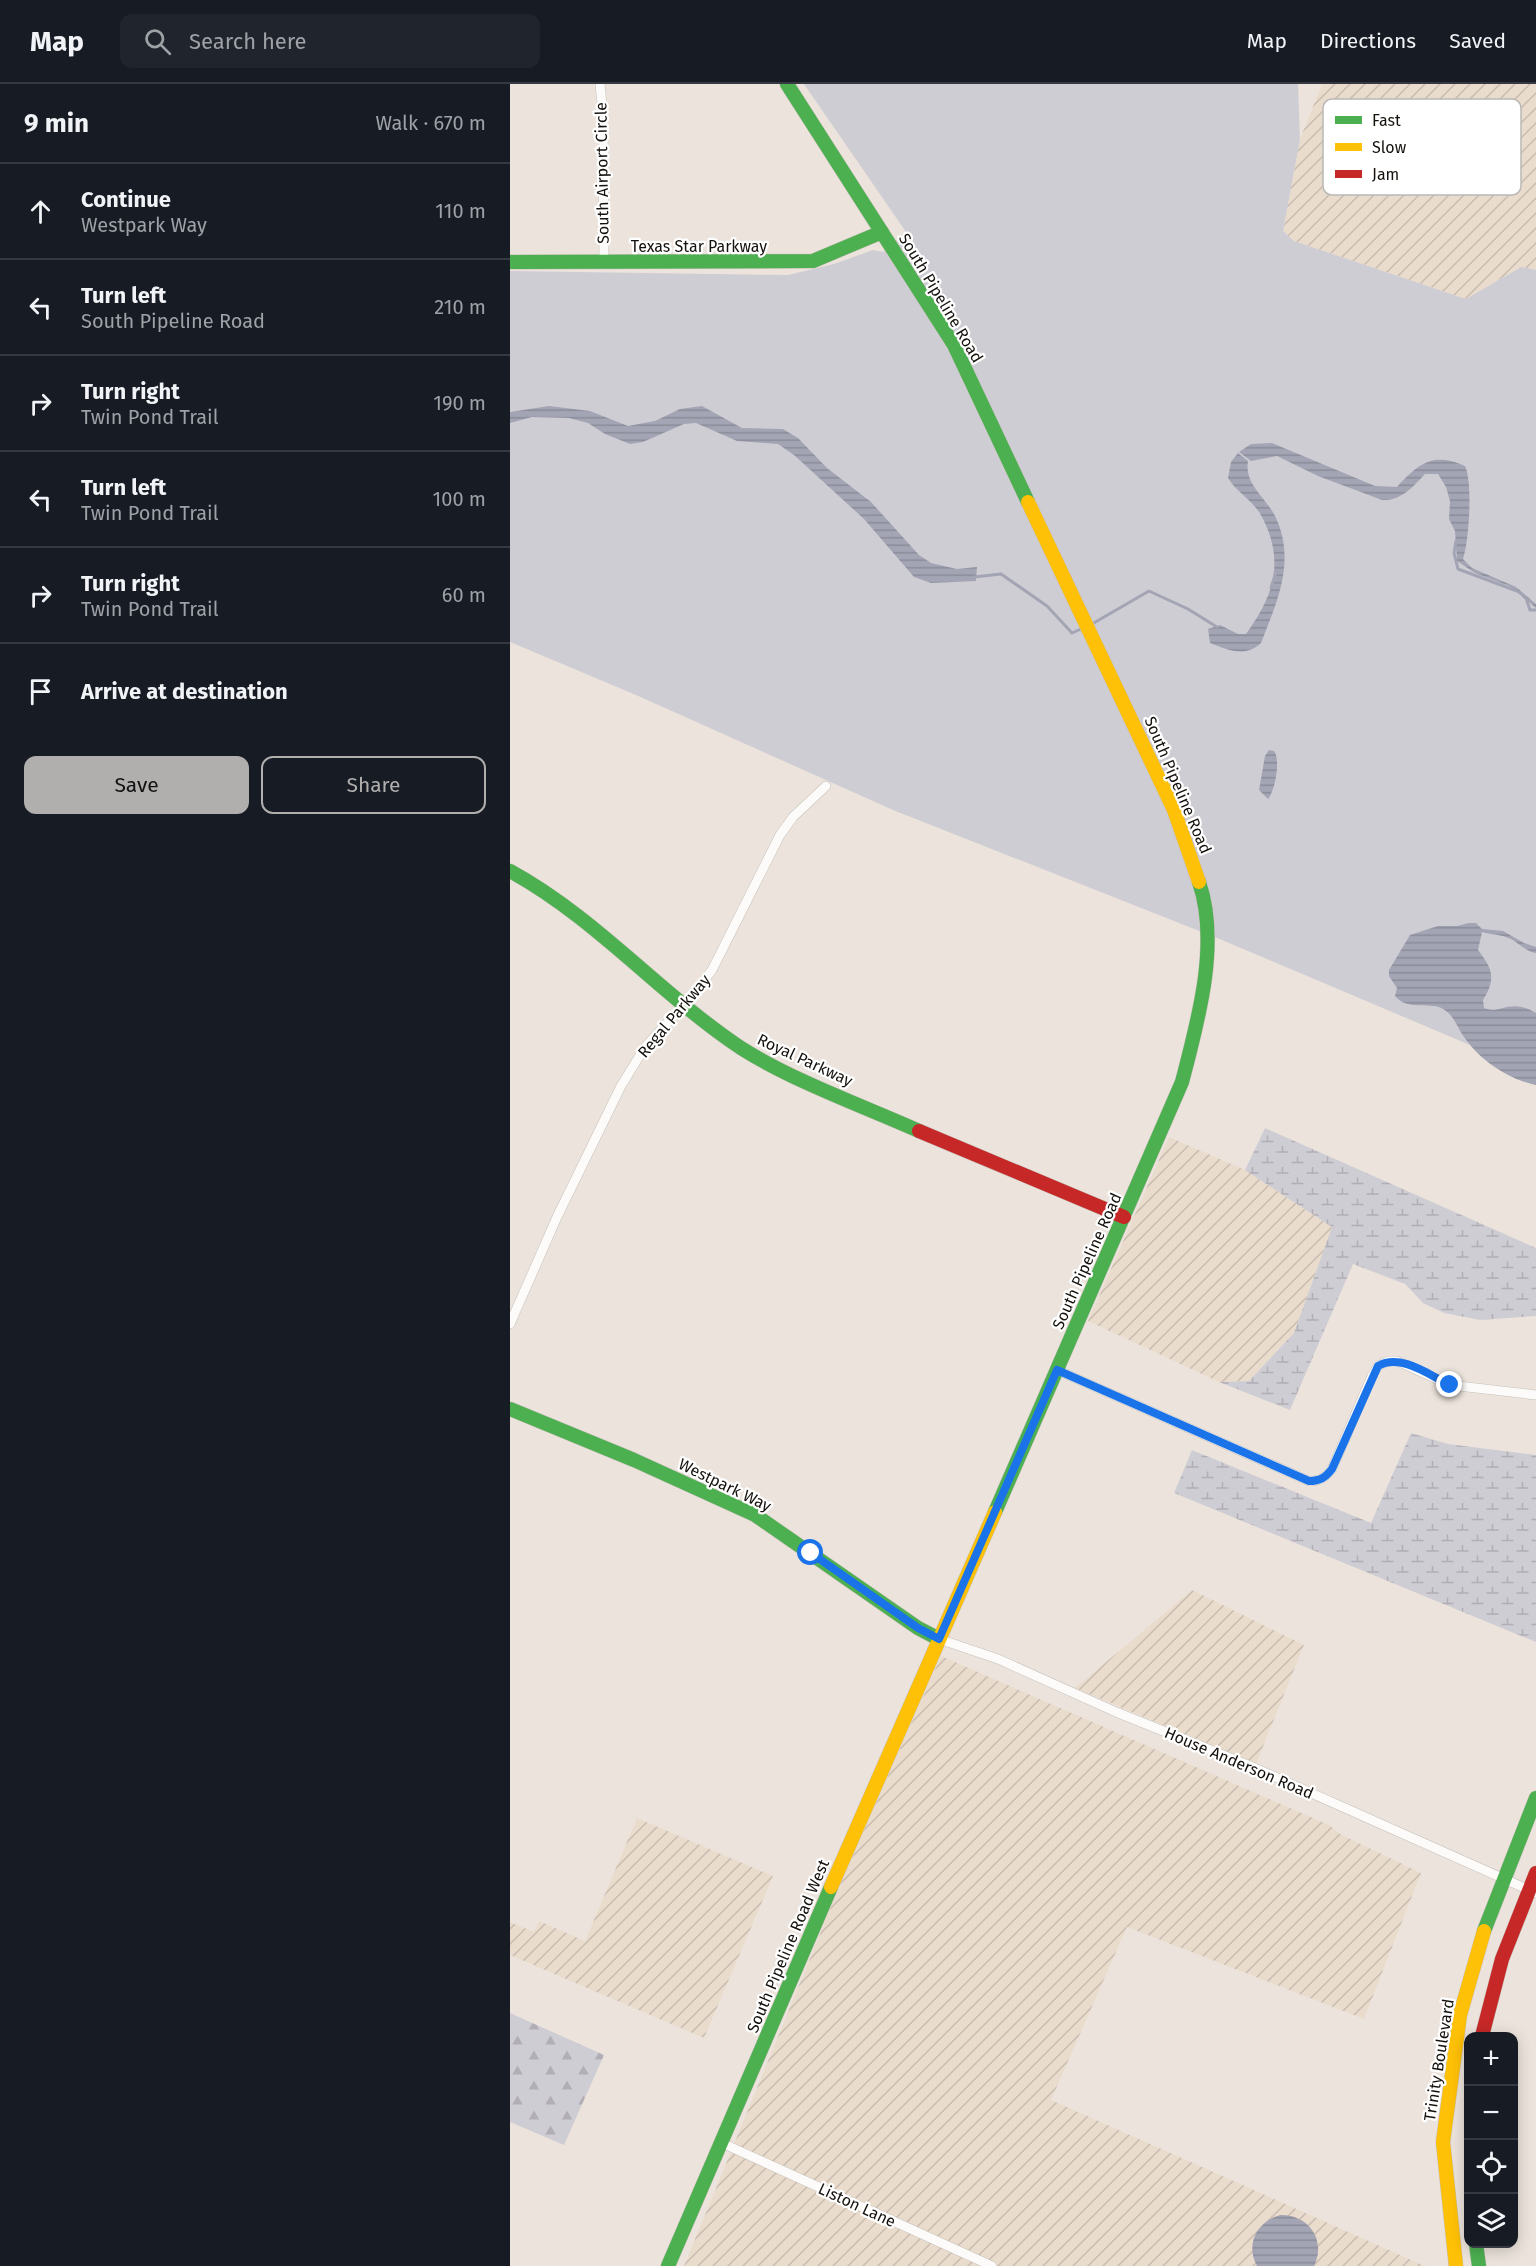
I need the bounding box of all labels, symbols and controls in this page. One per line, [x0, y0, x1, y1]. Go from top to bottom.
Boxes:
search box [120, 14, 540, 68]
text: Map [30, 25, 84, 58]
icon: search [141, 25, 174, 58]
text: Search here [189, 28, 307, 55]
text: Map [1247, 28, 1287, 54]
text: Directions [1320, 28, 1416, 54]
text: Saved [1449, 28, 1506, 54]
legend [1323, 99, 1521, 195]
street label: South Airport Circle [591, 102, 613, 244]
text: 9 min [24, 108, 89, 139]
text: Walk · 670 m [376, 111, 486, 135]
text: Fast [1372, 111, 1401, 130]
text: Slow [1372, 138, 1407, 157]
text: Jam [1372, 165, 1399, 184]
text: Continue [81, 186, 171, 213]
icon: ahead [24, 195, 57, 228]
text: 110 m [435, 199, 486, 223]
text: Westpark Way [81, 213, 207, 237]
street label: South Pipeline Road [895, 230, 987, 366]
street label: Texas Star Parkway [631, 237, 767, 256]
text: Turn left [81, 282, 166, 309]
icon: left [24, 291, 57, 324]
text: 210 m [434, 295, 486, 319]
text: South Pipeline Road [81, 309, 265, 333]
text: Turn right [81, 378, 180, 405]
icon: right [24, 387, 57, 420]
text: 190 m [433, 391, 486, 415]
text: Twin Pond Trail [81, 405, 219, 429]
text: Turn left [81, 474, 166, 501]
icon: left [24, 483, 57, 516]
text: 100 m [433, 487, 486, 511]
text: Twin Pond Trail [81, 501, 219, 525]
text: Turn right [81, 570, 180, 597]
icon: right [24, 579, 57, 612]
text: 60 m [442, 583, 486, 607]
text: Twin Pond Trail [81, 597, 219, 621]
icon: arrive [24, 675, 57, 708]
text: Arrive at destination [81, 678, 288, 705]
street label: South Pipeline Road [1140, 714, 1216, 856]
button: Save [24, 756, 249, 814]
button: Share [261, 756, 486, 814]
street label: Regal Parkway [634, 970, 714, 1061]
street label: Royal Parkway [754, 1030, 856, 1090]
street label: South Pipeline Road [1048, 1190, 1126, 1332]
route end [1436, 1371, 1462, 1397]
street label: Westpark Way [676, 1454, 775, 1516]
route start [797, 1539, 823, 1565]
street label: House Anderson Road [1162, 1723, 1316, 1803]
street label: South Pipeline Road West [743, 1856, 833, 2036]
street label: Trinity Boulevard [1420, 1998, 1458, 2122]
map controls [1464, 2032, 1518, 2248]
button: + [1464, 2032, 1518, 2086]
button: − [1464, 2086, 1518, 2140]
button: locate [1464, 2140, 1518, 2194]
street label: Liston Lane [815, 2179, 899, 2231]
button: layers [1464, 2194, 1518, 2248]

